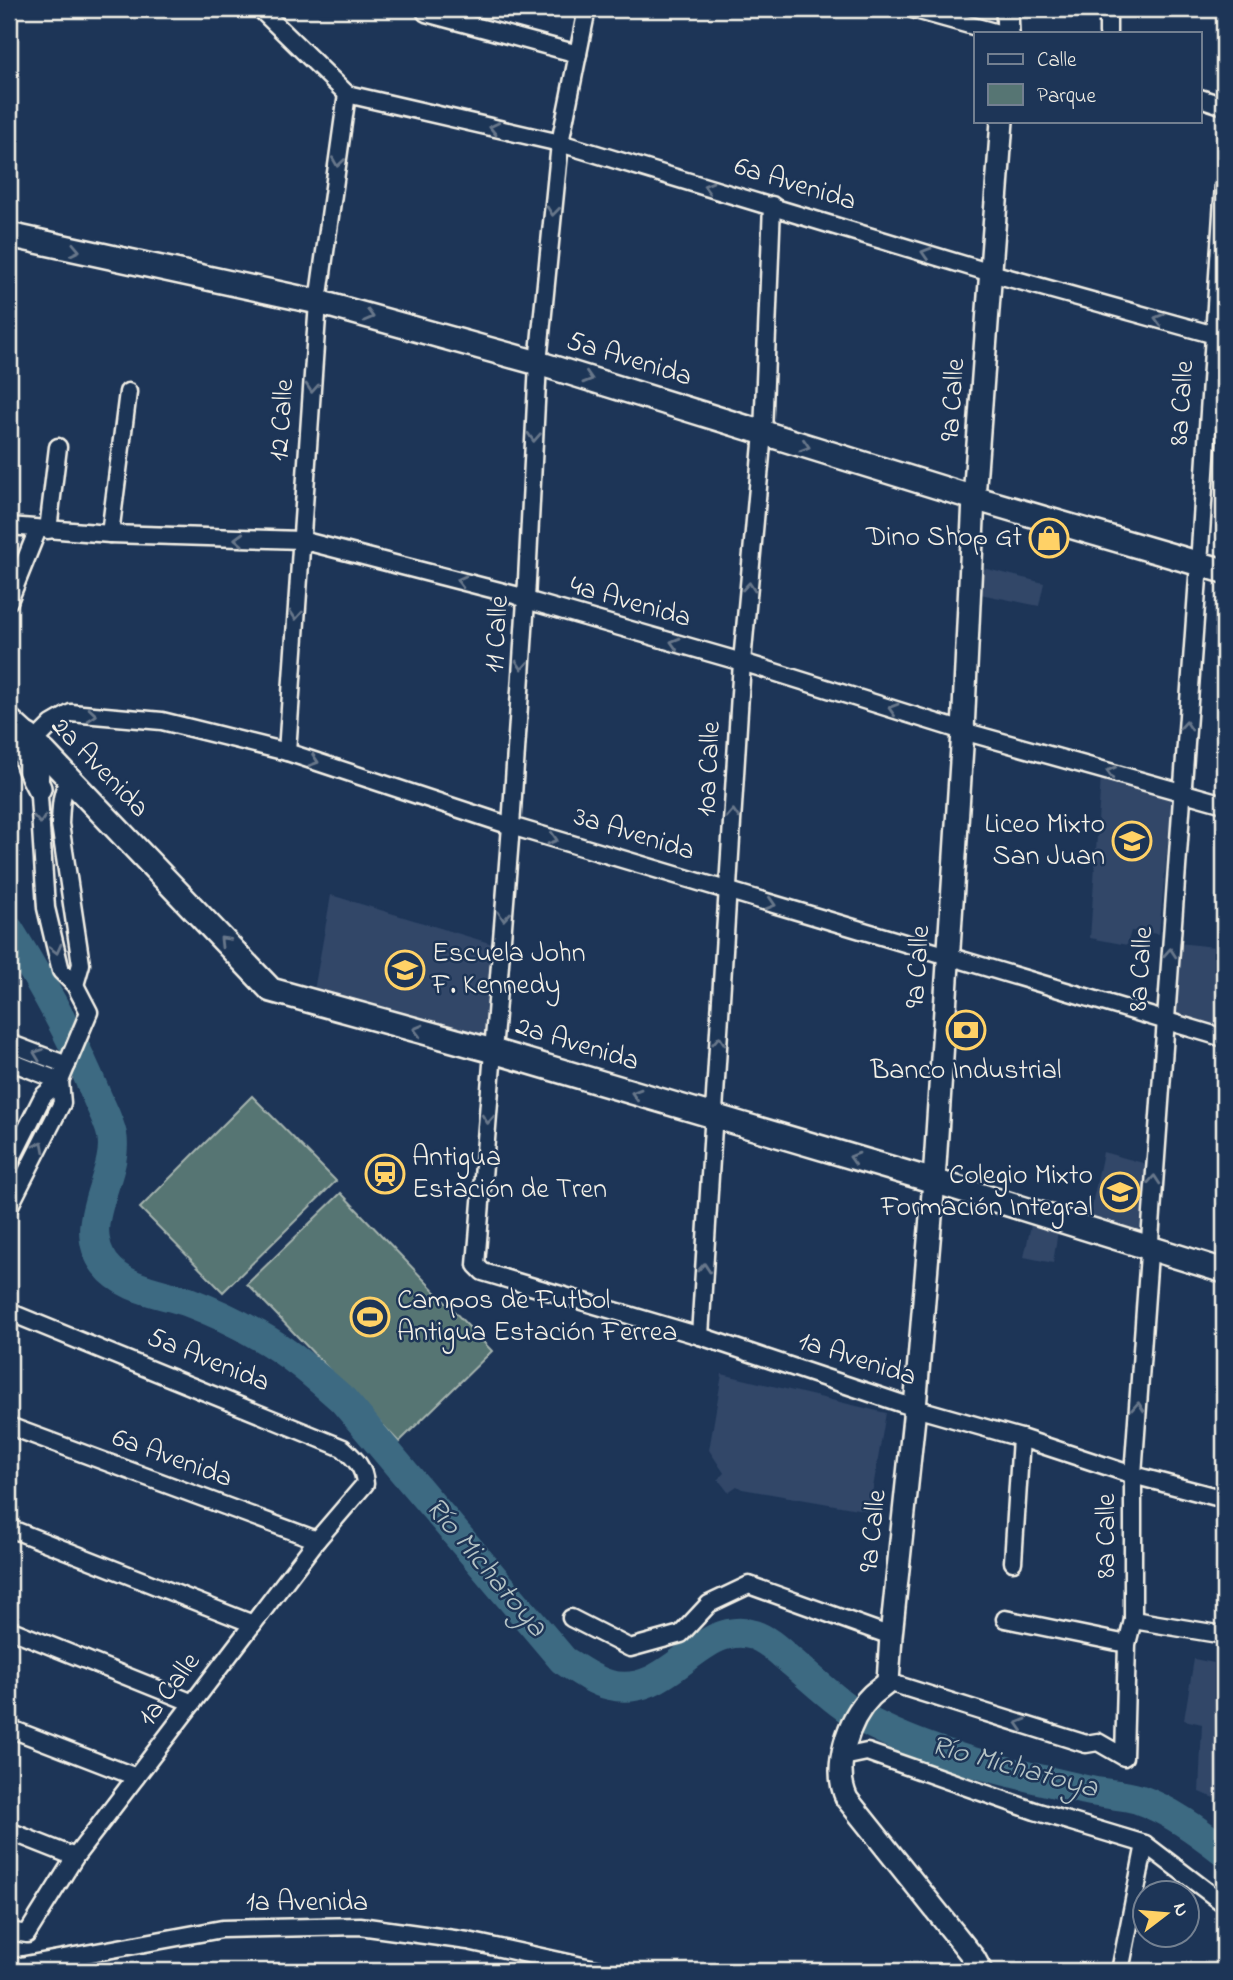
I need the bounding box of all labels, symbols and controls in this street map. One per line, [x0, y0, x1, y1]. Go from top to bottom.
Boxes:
legend [974, 32, 1202, 122]
text: Calle [1037, 46, 1077, 76]
text: Parque [1037, 82, 1096, 112]
one-way arrow [488, 121, 500, 136]
street label: 6a Avenida [729, 147, 861, 223]
one-way arrow [330, 156, 345, 168]
one-way arrow [703, 180, 715, 195]
one-way arrow [546, 205, 561, 217]
one-way arrow [69, 241, 81, 256]
one-way arrow [921, 246, 933, 261]
one-way arrow [363, 308, 375, 322]
one-way arrow [1153, 313, 1165, 328]
street label: 5a Avenida [561, 321, 697, 399]
street label: 9a Calle [931, 357, 977, 443]
street label: 8a Calle [1160, 359, 1206, 447]
one-way arrow [581, 370, 593, 385]
street label: 12 Calle [260, 377, 306, 462]
one-way arrow [305, 382, 320, 393]
one-way arrow [527, 432, 542, 443]
one-way arrow [799, 437, 811, 452]
shop icon: Dino Shop Gt [1028, 517, 1070, 559]
place label: Dino Shop Gt [865, 518, 1022, 559]
one-way arrow [233, 531, 244, 546]
street label: 4a Avenida [564, 566, 696, 640]
one-way arrow [455, 575, 467, 589]
one-way arrow [741, 581, 756, 592]
street label: 11 Calle [475, 594, 521, 674]
one-way arrow [289, 609, 304, 620]
one-way arrow [669, 636, 681, 651]
one-way arrow [515, 659, 530, 670]
one-way arrow [887, 703, 899, 718]
one-way arrow [86, 707, 97, 722]
street label: 2a Avenida [40, 708, 158, 828]
street label: 10a Calle [687, 720, 733, 818]
one-way arrow [1178, 721, 1193, 732]
one-way arrow [307, 753, 319, 767]
one-way arrow [1106, 766, 1118, 781]
street label: 3a Avenida [568, 797, 700, 873]
place label: Liceo Mixto San Juan [985, 805, 1105, 878]
one-way arrow [726, 808, 741, 819]
one-way arrow [33, 814, 48, 825]
school or university icon: Liceo Mixto San Juan [1111, 820, 1153, 862]
one-way arrow [547, 830, 559, 845]
one-way arrow [765, 896, 777, 911]
one-way arrow [497, 911, 512, 922]
street label: 9a Calle [896, 924, 942, 1010]
street label: 8a Calle [1119, 925, 1165, 1013]
place label: Escuela John F. Kennedy [431, 934, 585, 1007]
one-way arrow [219, 936, 232, 949]
one-way arrow [48, 943, 62, 955]
one-way arrow [1162, 947, 1177, 958]
school or university icon: Escuela John F. Kennedy [384, 949, 426, 991]
street label: 2a Avenida [510, 1007, 644, 1083]
bank icon: Banco Industrial [945, 1009, 987, 1051]
one-way arrow [412, 1024, 424, 1038]
one-way arrow [711, 1035, 726, 1046]
one-way arrow [32, 1049, 44, 1063]
place label: Banco Industrial [869, 1051, 1062, 1092]
one-way arrow [630, 1087, 642, 1102]
one-way arrow [480, 1113, 495, 1124]
place label: Antigua Estación de Tren [412, 1138, 607, 1211]
one-way arrow [32, 1141, 45, 1153]
one-way arrow [849, 1152, 861, 1167]
station icon: Antigua Estación de Tren [364, 1153, 406, 1195]
place label: Colegio Mixto Formación Integral [880, 1156, 1093, 1229]
school or university icon: Colegio Mixto Formación Integral [1099, 1171, 1141, 1213]
one-way arrow [1146, 1174, 1161, 1185]
one-way arrow [697, 1262, 712, 1273]
place label: Campos de Futbol Antigua Estación Ferrea [397, 1281, 677, 1354]
sports icon: Campos de Futbol Antigua Estación Ferrea [349, 1296, 391, 1338]
street label: 5a Avenida [140, 1318, 276, 1404]
street label: 1a Avenida [793, 1322, 921, 1398]
one-way arrow [1130, 1401, 1145, 1412]
street label: 6a Avenida [106, 1418, 238, 1500]
street label: 9a Calle [849, 1487, 899, 1574]
water label: Río Michatoya [413, 1488, 557, 1648]
street label: 8a Calle [1087, 1493, 1128, 1579]
street label: 1a Calle [129, 1644, 212, 1736]
one-way arrow [1015, 1717, 1027, 1732]
water label: Río Michatoya [926, 1725, 1103, 1812]
north arrow [1132, 1878, 1202, 1948]
street label: 1a Avenida [246, 1883, 368, 1924]
text: N [1165, 1900, 1195, 1920]

